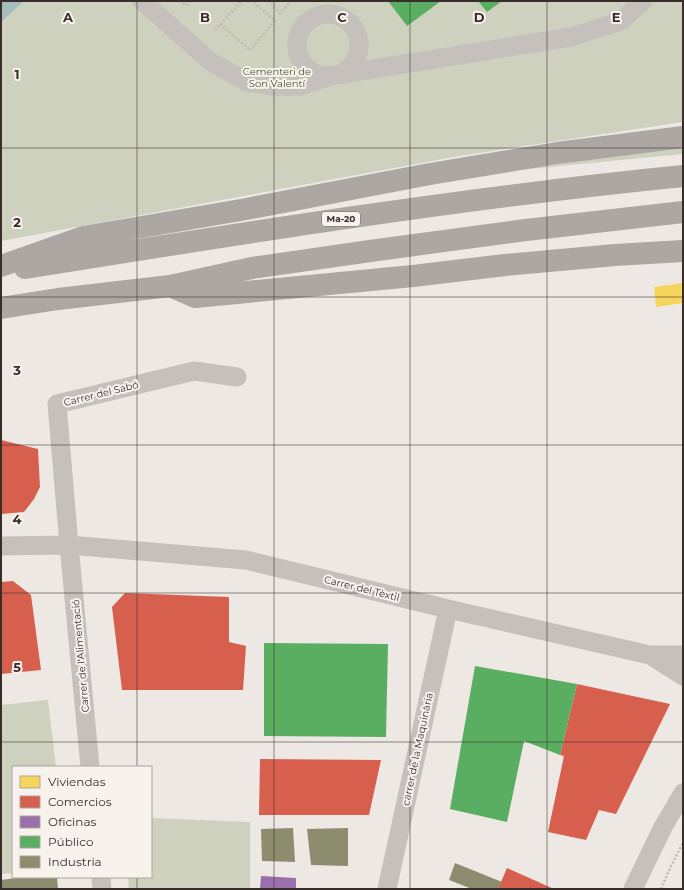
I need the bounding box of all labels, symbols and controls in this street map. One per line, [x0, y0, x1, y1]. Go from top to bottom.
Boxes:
text: A [62, 9, 74, 25]
text: B [200, 9, 210, 25]
text: C [337, 9, 347, 25]
text: D [474, 9, 485, 25]
text: E [612, 9, 621, 25]
park label: Cementeri de Son Valentí [243, 65, 311, 90]
text: 1 [14, 66, 20, 82]
road number: Ma-20 [322, 212, 360, 226]
text: 2 [13, 214, 21, 230]
text: 3 [12, 362, 21, 378]
street label: Carrer del Sabó [62, 378, 140, 409]
text: 4 [13, 511, 22, 527]
street label: Carrer del Tèxtil [323, 573, 401, 604]
street label: Carrer de l'Alimentació [69, 599, 92, 713]
text: 5 [13, 659, 21, 675]
street label: carrer de la Maquinària [399, 691, 436, 807]
legend [12, 766, 152, 878]
text: Viviendas [48, 774, 106, 789]
text: Comercios [48, 794, 112, 809]
text: Oficinas [48, 814, 97, 829]
text: Público [48, 834, 93, 849]
text: Industria [48, 854, 102, 869]

